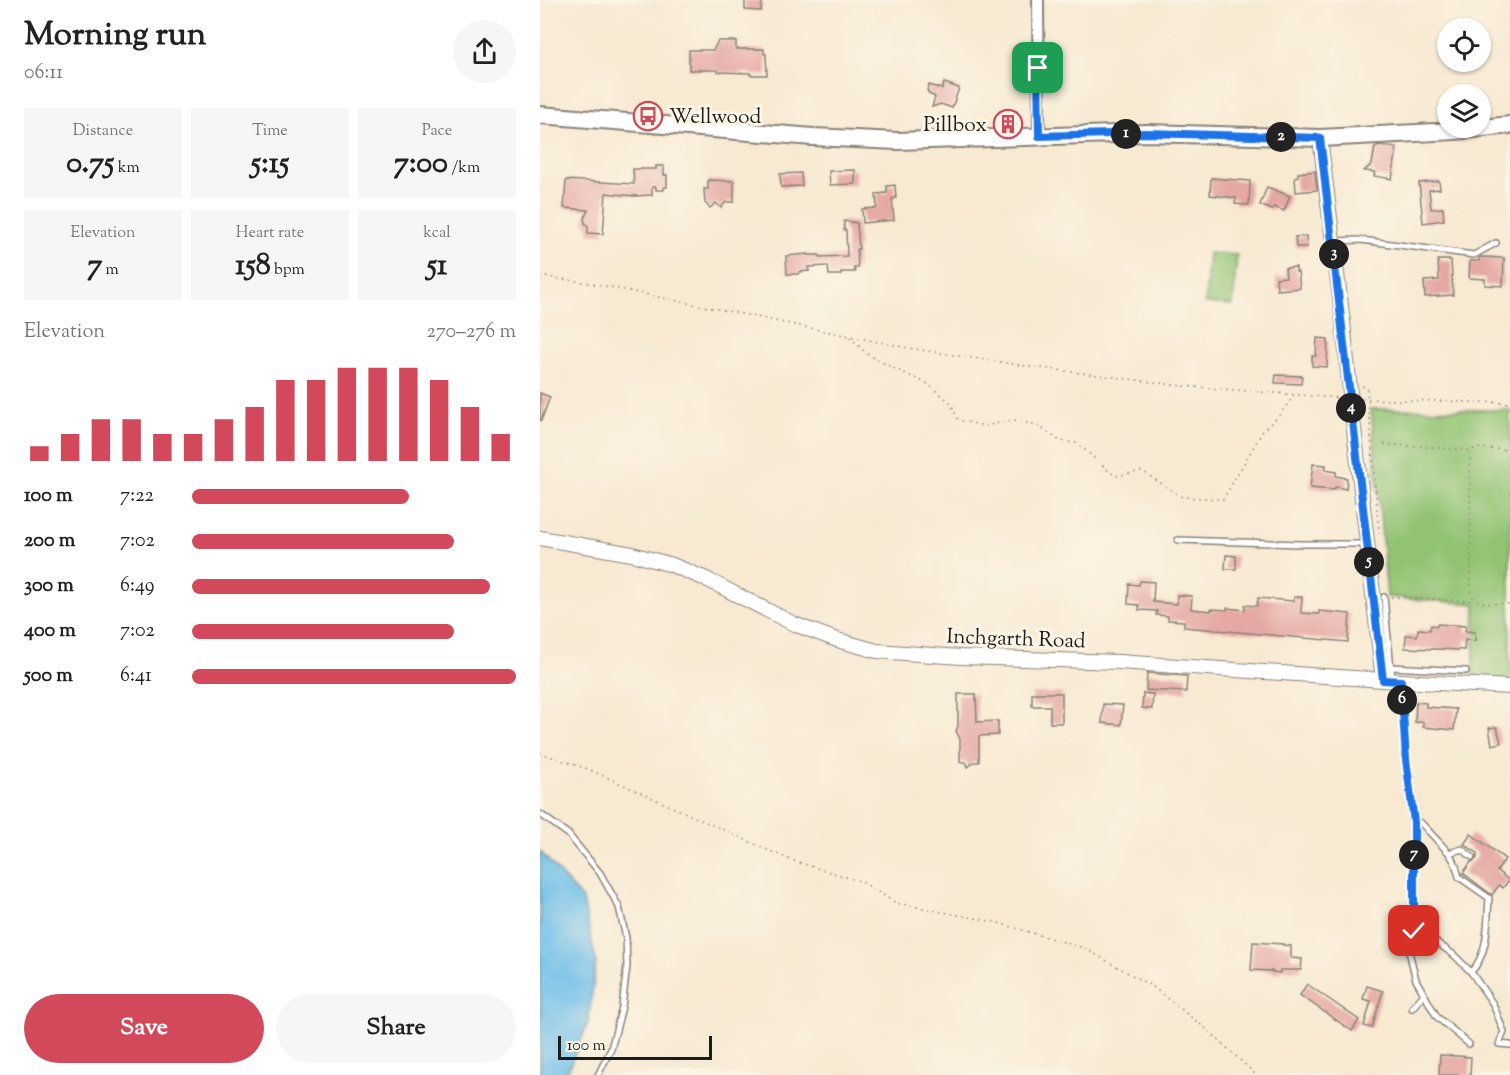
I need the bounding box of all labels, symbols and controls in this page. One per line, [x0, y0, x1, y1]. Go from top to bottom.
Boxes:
text: Morning run [24, 12, 206, 60]
map controls [1437, 18, 1491, 138]
button: locate [1437, 18, 1491, 72]
button: share [453, 20, 516, 83]
pin [1012, 42, 1063, 93]
icon: arrive [1021, 51, 1054, 84]
text: 06:11 [24, 59, 63, 88]
button: layers [1437, 84, 1491, 138]
bus stop icon: Wellwood [632, 100, 664, 132]
place label: Wellwood [669, 103, 762, 133]
building icon: Pillbox [992, 108, 1024, 140]
place label: Pillbox [923, 111, 987, 141]
pin: 1 [1111, 119, 1141, 149]
text: Distance [73, 120, 133, 143]
text: Time [252, 120, 288, 143]
text: Pace [422, 120, 452, 143]
text: 1 [1123, 122, 1129, 145]
pin: 2 [1266, 122, 1296, 152]
text: 2 [1277, 125, 1285, 148]
text: 0.75 [66, 143, 114, 186]
text: 5:15 [251, 143, 289, 186]
text: 7:00 [394, 143, 448, 186]
text: km [114, 157, 140, 180]
text: /km [448, 157, 480, 180]
text: Elevation [71, 222, 135, 245]
text: Heart rate [236, 222, 304, 245]
text: kcal [423, 222, 451, 245]
pin: 3 [1319, 239, 1349, 269]
text: 3 [1331, 242, 1337, 265]
text: 7 [87, 245, 102, 288]
text: 158 [235, 245, 271, 288]
text: 51 [427, 245, 447, 288]
text: m [102, 259, 119, 282]
text: bpm [271, 259, 305, 282]
text: Elevation [24, 318, 105, 347]
text: 270–276 m [427, 318, 516, 347]
pin: 4 [1336, 393, 1366, 423]
text: 4 [1347, 396, 1355, 419]
text: 100 m [24, 482, 73, 511]
text: 7:22 [120, 482, 154, 511]
text: 200 m [24, 527, 75, 556]
text: 7:02 [120, 527, 155, 556]
pin: 5 [1354, 547, 1384, 577]
text: 5 [1366, 550, 1372, 573]
text: 300 m [24, 572, 74, 601]
text: 6:49 [120, 572, 155, 601]
text: 400 m [24, 617, 76, 646]
text: 7:02 [120, 617, 155, 646]
street label: Inchgarth Road [946, 623, 1086, 657]
text: 500 m [24, 662, 73, 691]
text: 6:41 [120, 662, 152, 691]
pin: 6 [1387, 685, 1417, 715]
text: 6 [1398, 688, 1406, 711]
pin: 7 [1399, 840, 1429, 870]
text: 7 [1410, 843, 1418, 866]
pin [1388, 905, 1439, 956]
icon: check [1397, 914, 1430, 947]
button: Save [24, 994, 264, 1063]
button: Share [276, 994, 516, 1063]
scale bar [558, 1033, 712, 1060]
text: 100 m [567, 1035, 606, 1058]

